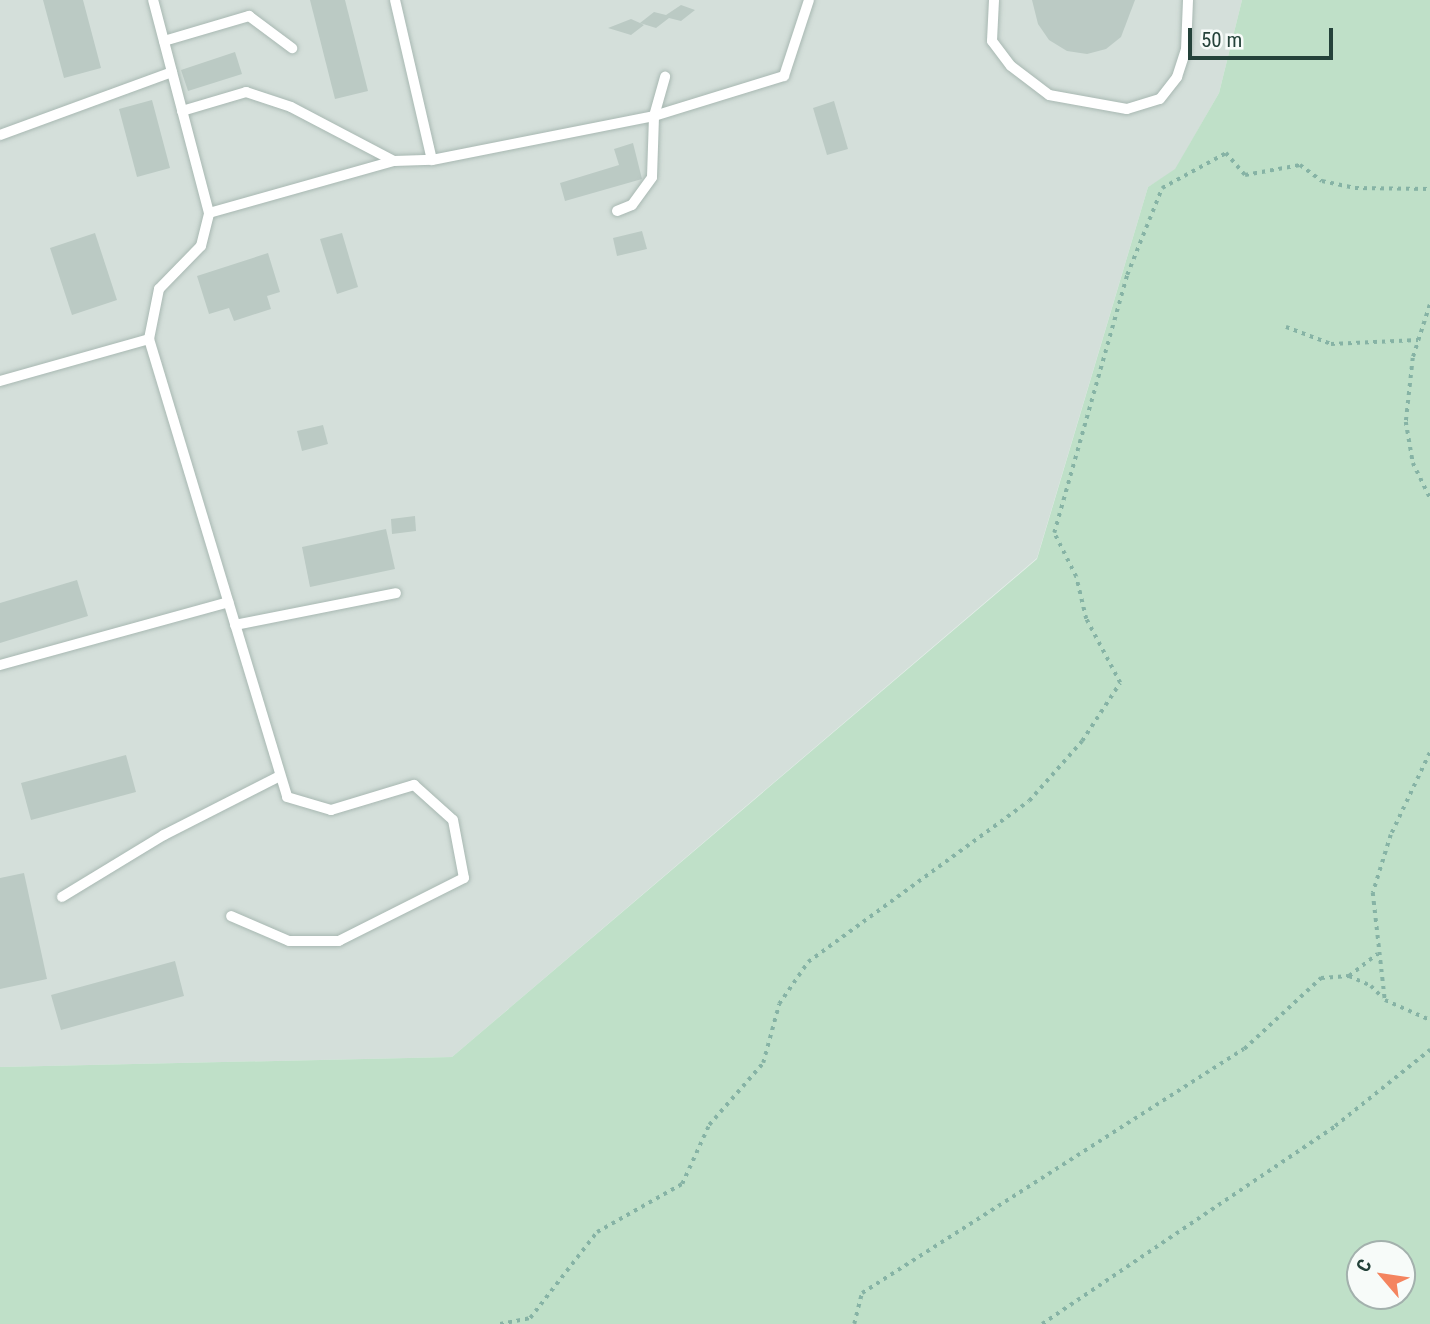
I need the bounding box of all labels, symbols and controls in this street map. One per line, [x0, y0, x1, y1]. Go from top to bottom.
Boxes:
scale bar [1192, 14, 1337, 58]
text: 50 m [1201, 28, 1242, 52]
north arrow [1346, 1240, 1416, 1310]
text: С [1351, 1255, 1377, 1276]

